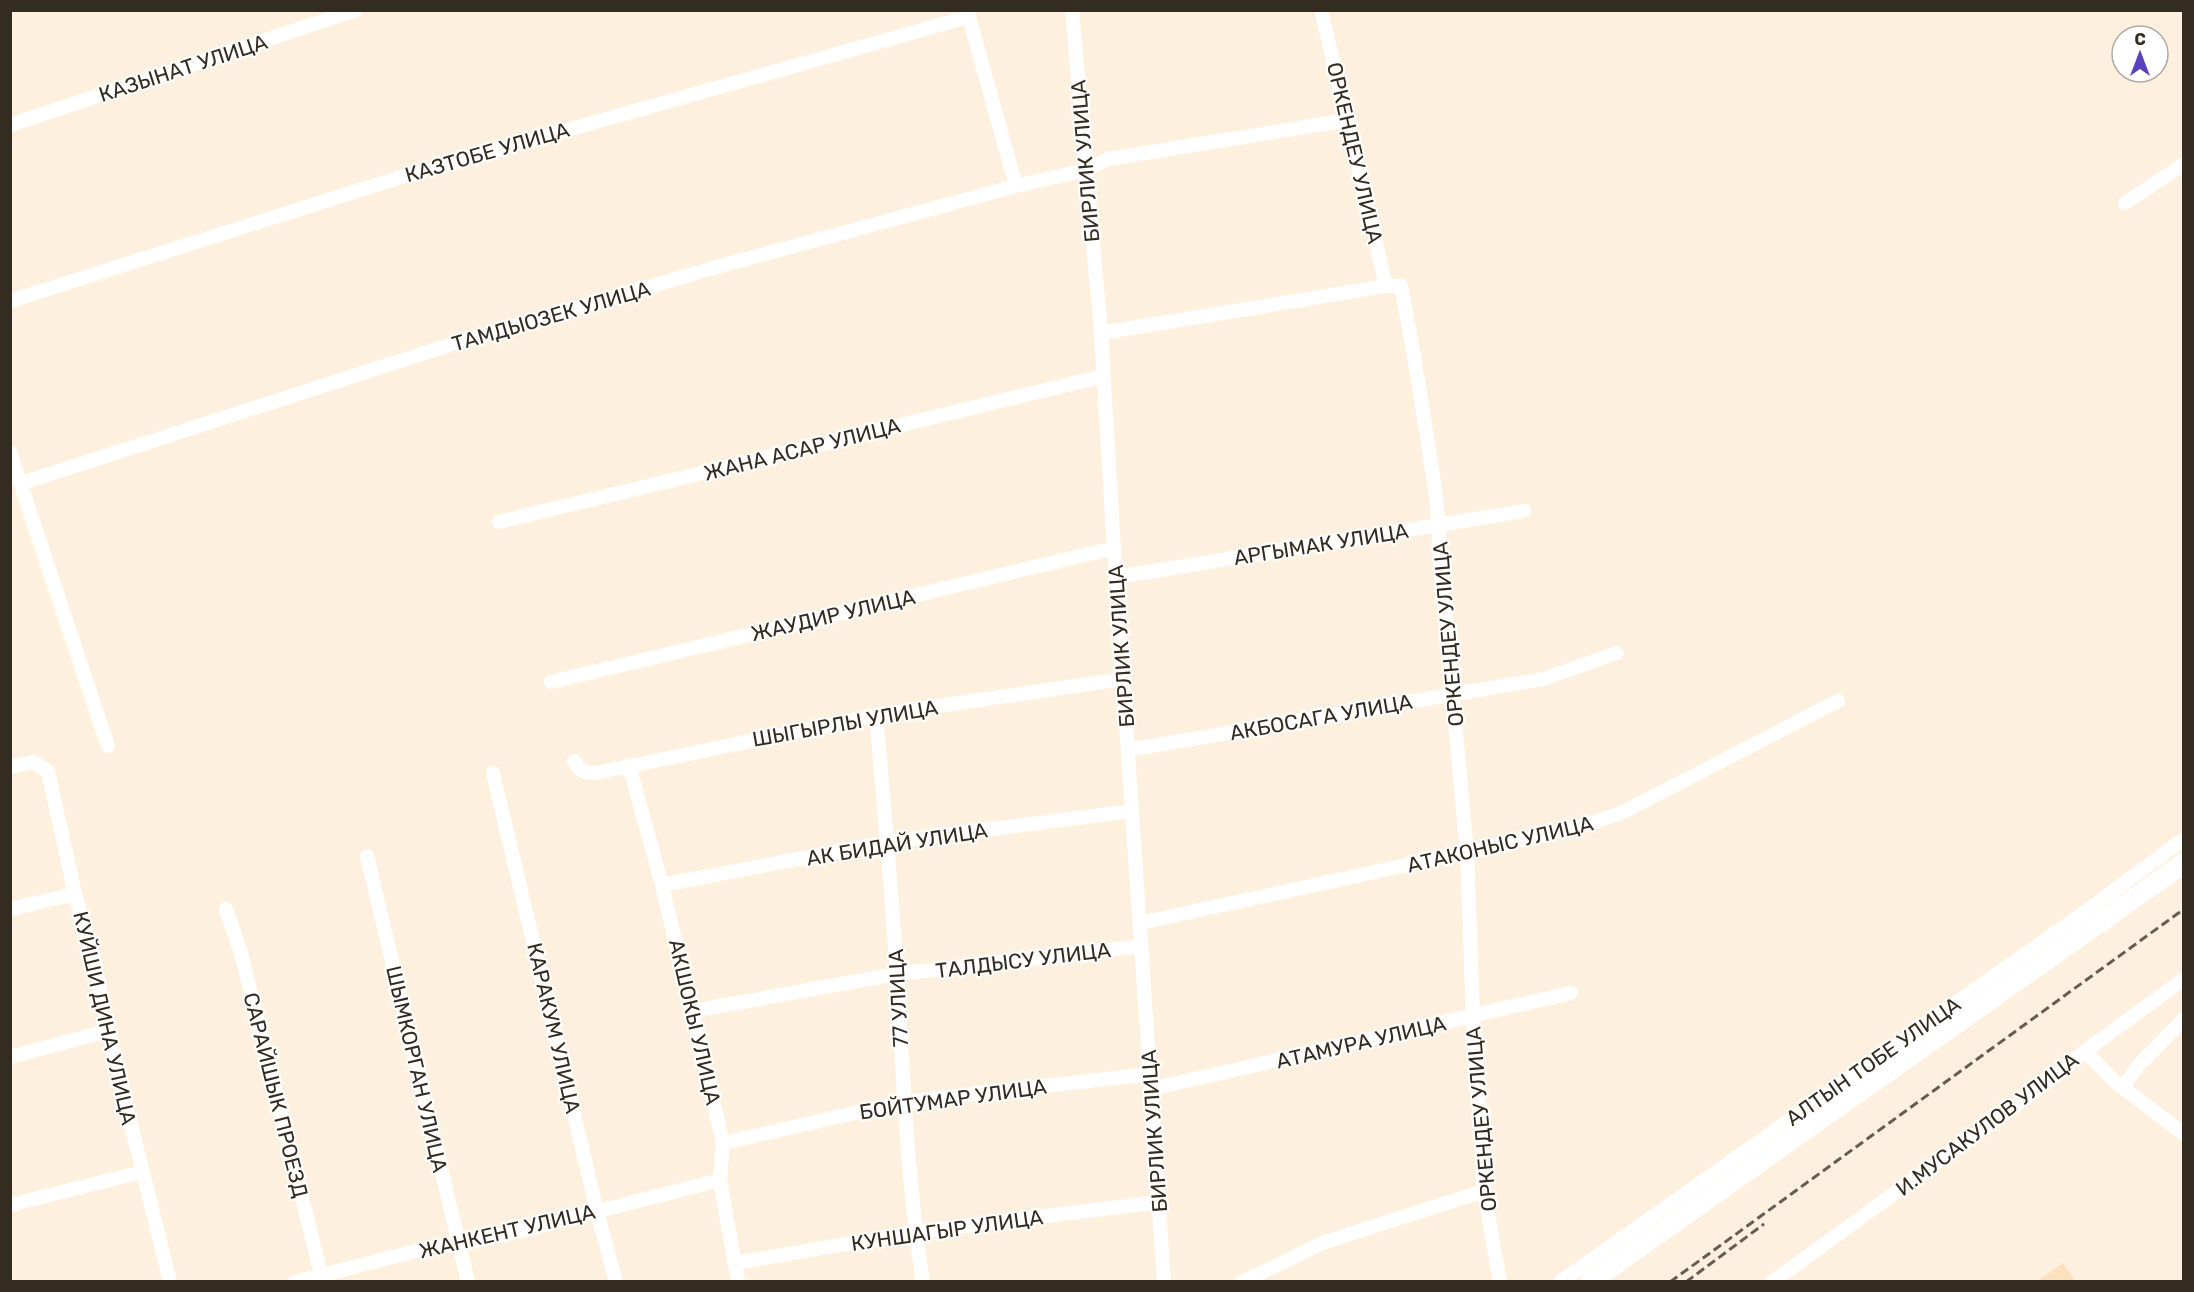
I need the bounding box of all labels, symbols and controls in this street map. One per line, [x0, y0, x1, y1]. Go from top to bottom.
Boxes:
north arrow [2110, 24, 2170, 84]
street label: КАЗЫНАТ УЛИЦА [96, 29, 270, 107]
text: С [2134, 30, 2146, 49]
street label: ОРКЕНДЕУ УЛИЦА [1322, 60, 1388, 246]
street label: БИРЛИК УЛИЦА [1065, 79, 1105, 243]
street label: КАЗТОБЕ УЛИЦА [402, 117, 572, 187]
street label: ТАМДЫОЗЕК УЛИЦА [449, 276, 653, 356]
street label: ЖАНА АСАР УЛИЦА [701, 413, 903, 485]
street label: АРГЫМАК УЛИЦА [1232, 518, 1410, 570]
street label: ОРКЕНДЕУ УЛИЦА [1427, 540, 1469, 728]
street label: БИРЛИК УЛИЦА [1103, 564, 1139, 728]
street label: ЖАУДИР УЛИЦА [748, 584, 918, 646]
street label: АКБОСАГА УЛИЦА [1228, 689, 1414, 745]
street label: ШЫГЫРЛЫ УЛИЦА [750, 694, 940, 752]
street label: АТАКОНЫС УЛИЦА [1405, 810, 1595, 878]
street label: АК БИДАЙ УЛИЦА [805, 817, 989, 871]
street label: КУЙШИ ДИНА УЛИЦА [68, 909, 142, 1127]
street label: АКШОКЫ УЛИЦА [664, 937, 726, 1107]
street label: ТАЛДЫСУ УЛИЦА [934, 937, 1112, 983]
street label: КАРАКУМ УЛИЦА [522, 940, 586, 1116]
street label: 77 УЛИЦА [883, 948, 913, 1048]
street label: ШЫМКОРГАН УЛИЦА [381, 963, 453, 1175]
street label: САРАЙШЫК ПРОЕЗД [238, 990, 314, 1200]
street label: АЛТЫН ТОБЕ УЛИЦА [1781, 991, 1965, 1131]
street label: АТАМУРА УЛИЦА [1274, 1010, 1448, 1074]
street label: ОРКЕНДЕУ УЛИЦА [1460, 1025, 1502, 1213]
street label: И.МУСАКУЛОВ УЛИЦА [1891, 1047, 2083, 1201]
street label: БИРЛИК УЛИЦА [1136, 1049, 1172, 1213]
street label: БОЙТУМАР УЛИЦА [858, 1073, 1048, 1125]
street label: ЖАНКЕНТ УЛИЦА [417, 1199, 597, 1263]
street label: КУНШАГЫР УЛИЦА [849, 1204, 1045, 1256]

